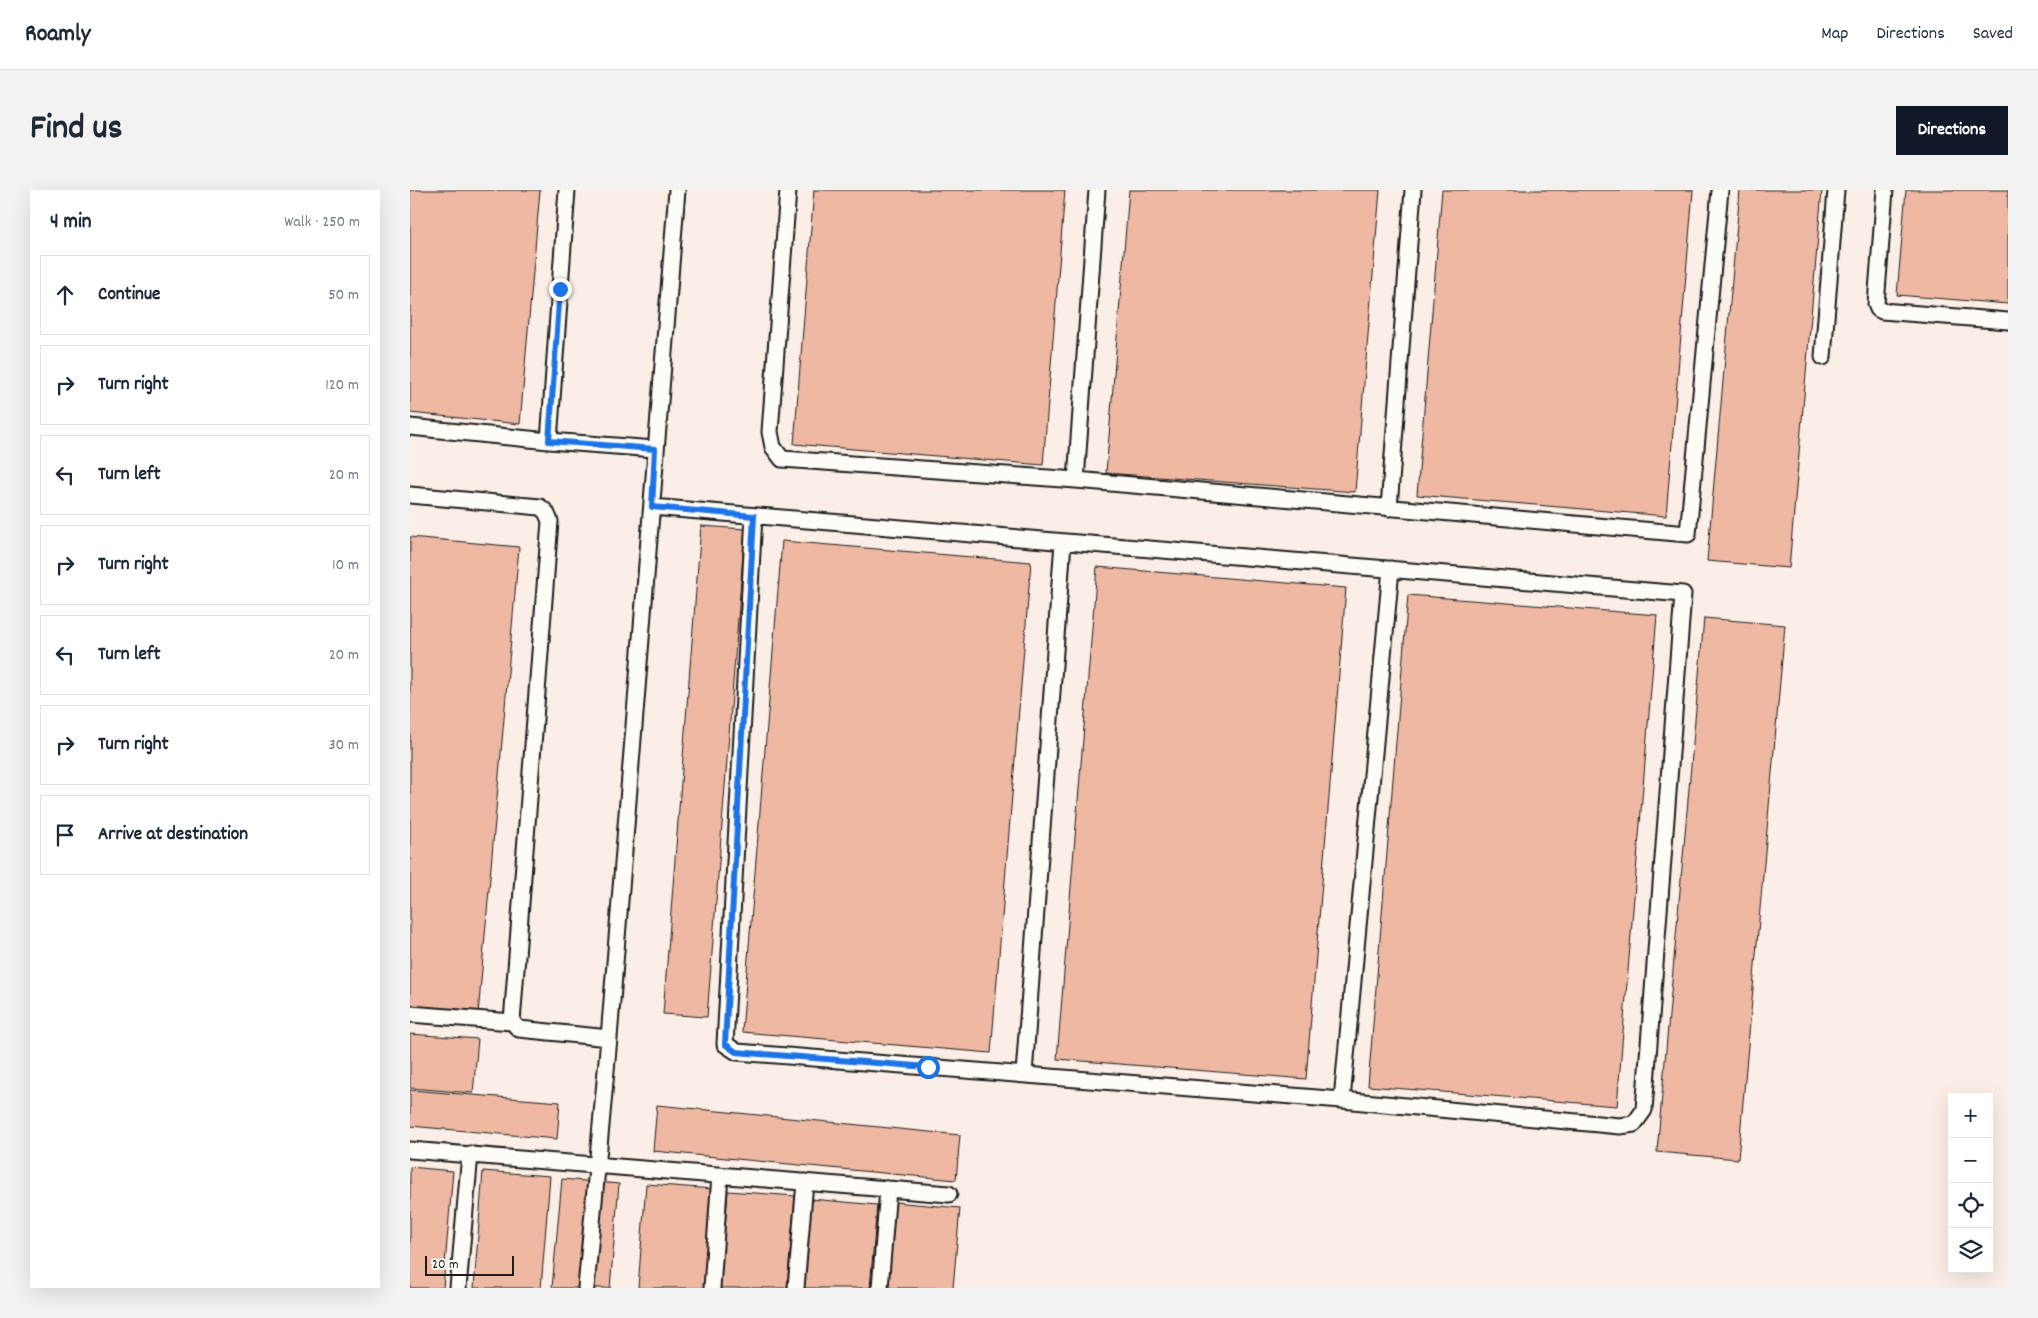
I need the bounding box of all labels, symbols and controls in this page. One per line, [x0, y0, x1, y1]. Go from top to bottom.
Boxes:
text: Roamly [25, 18, 91, 52]
text: Map [1821, 22, 1848, 47]
text: Directions [1876, 22, 1945, 47]
text: Saved [1973, 22, 2013, 47]
text: Find us [30, 105, 122, 155]
button: Directions [1896, 106, 2008, 155]
text: 4 min [50, 208, 92, 238]
text: Walk · 250 m [284, 211, 360, 234]
route end [549, 278, 572, 301]
icon: ahead [51, 281, 79, 309]
text: Continue [98, 282, 160, 309]
text: 50 m [328, 284, 359, 307]
icon: right [51, 371, 79, 399]
text: Turn right [98, 372, 169, 399]
text: 120 m [325, 374, 359, 397]
icon: left [51, 461, 79, 489]
text: Turn left [98, 462, 161, 489]
text: 20 m [329, 464, 359, 487]
icon: right [51, 551, 79, 579]
text: Turn right [98, 552, 169, 579]
text: 10 m [332, 554, 359, 577]
icon: left [51, 641, 79, 669]
text: Turn left [98, 642, 161, 669]
text: 20 m [329, 644, 359, 667]
icon: right [51, 731, 79, 759]
text: Turn right [98, 732, 169, 759]
text: 30 m [329, 734, 359, 757]
icon: arrive [51, 821, 79, 849]
text: Arrive at destination [98, 822, 248, 849]
route start [917, 1056, 940, 1079]
map controls [1948, 1093, 1993, 1273]
button: + [1948, 1093, 1993, 1138]
button: − [1948, 1138, 1993, 1183]
button: locate [1948, 1183, 1993, 1228]
button: layers [1948, 1228, 1993, 1273]
scale bar [425, 1253, 514, 1276]
text: 20 m [432, 1255, 459, 1275]

